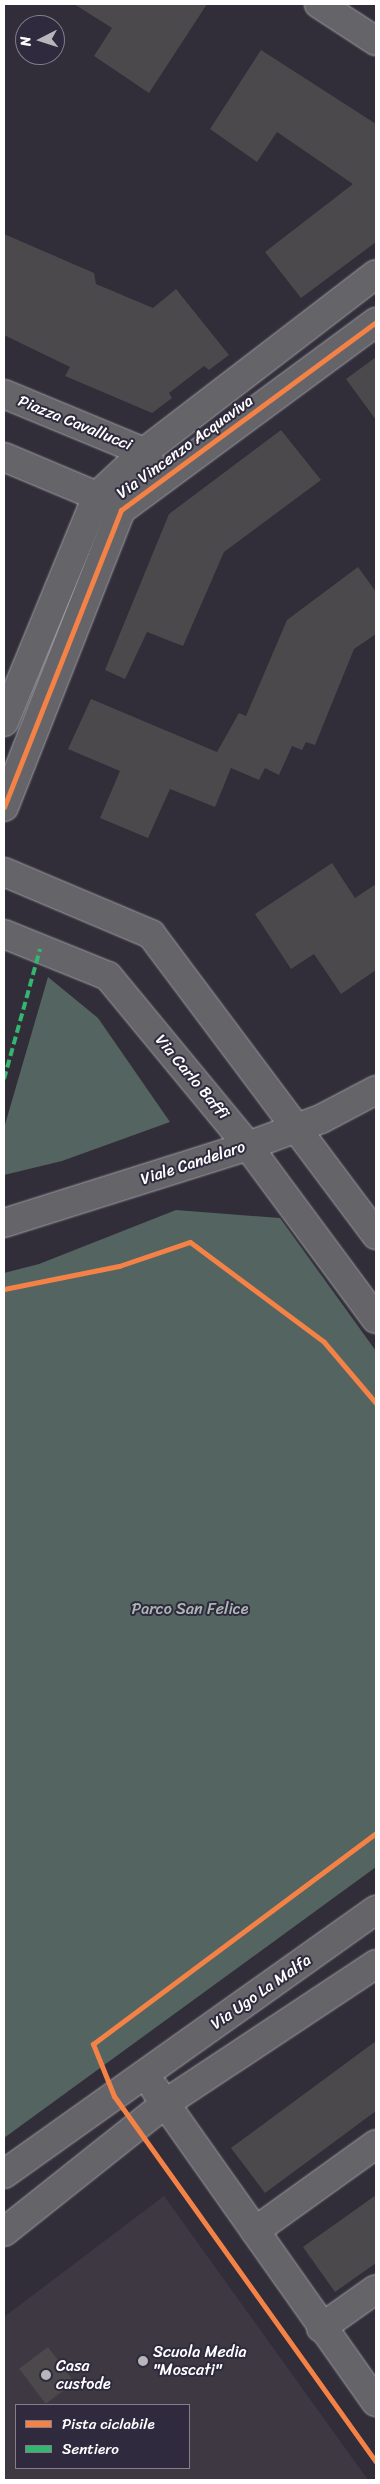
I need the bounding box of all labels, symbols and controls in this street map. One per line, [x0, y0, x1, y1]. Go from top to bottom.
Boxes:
north arrow [15, 15, 65, 65]
text: N [13, 35, 38, 47]
street label: Piazza Cavallucci [15, 391, 135, 455]
street label: Via Vincenzo Acquaviva [113, 391, 257, 503]
street label: Via Carlo Baffi [151, 1031, 233, 1123]
street label: Viale Candelaro [138, 1137, 248, 1189]
park label: Parco San Felice [131, 1599, 249, 1619]
street label: Via Ugo La Malfa [207, 1951, 315, 2033]
place label: Scuola Media "Moscati" [153, 2342, 247, 2380]
marker: Scuola Media "Moscati" [137, 2355, 149, 2367]
place label: Casa custode [56, 2356, 111, 2394]
marker: Casa custode [40, 2369, 52, 2381]
legend [15, 2404, 190, 2469]
text: Pista ciclabile [62, 2411, 155, 2437]
text: Sentiero [62, 2436, 119, 2462]

